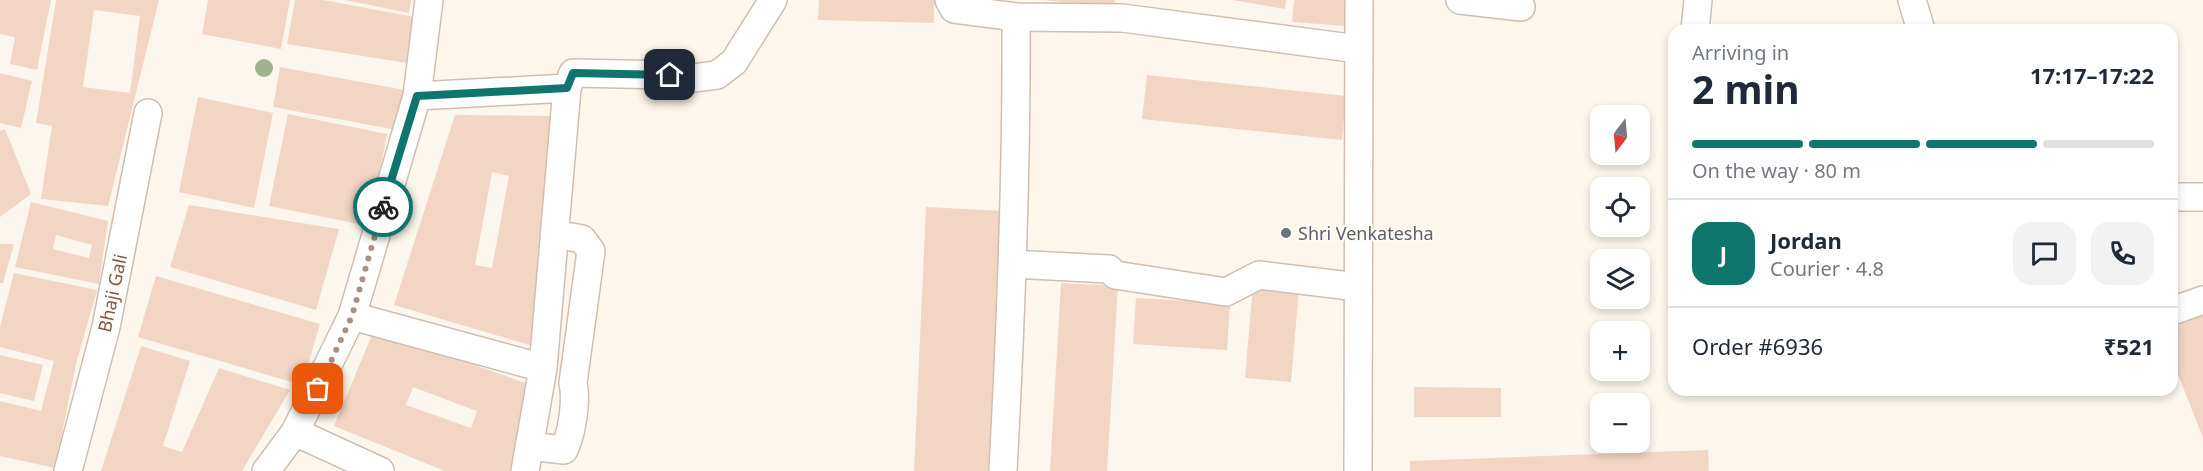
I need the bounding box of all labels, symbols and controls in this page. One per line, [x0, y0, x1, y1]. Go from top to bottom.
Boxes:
text: Arriving in [1692, 39, 1789, 66]
pin [644, 49, 695, 100]
icon: home [653, 58, 686, 91]
text: 17:17–17:22 [2030, 60, 2154, 90]
text: 2 min [1692, 62, 1799, 115]
north arrow [1590, 105, 1650, 165]
map controls [1590, 105, 1650, 453]
text: On the way · 80 m [1692, 157, 1861, 184]
courier [353, 177, 413, 237]
button: locate [1590, 177, 1650, 237]
icon: bike [367, 191, 400, 224]
place label: Shri Venkatesha [1298, 221, 1434, 245]
button: chat [2013, 222, 2076, 285]
button: phone [2091, 222, 2154, 285]
text: Jordan [1770, 225, 1842, 255]
marker: Shri Venkatesha [1279, 226, 1293, 240]
text: J [1720, 238, 1727, 268]
button: layers [1590, 249, 1650, 309]
street label: Bhaji Gali [92, 252, 132, 334]
text: Courier · 4.8 [1770, 255, 1884, 282]
button: + [1590, 321, 1650, 381]
text: Order #6936 [1692, 331, 1823, 361]
text: ₹521 [2104, 331, 2154, 361]
pin [292, 363, 343, 414]
icon: bag [301, 372, 334, 405]
button: − [1590, 393, 1650, 453]

